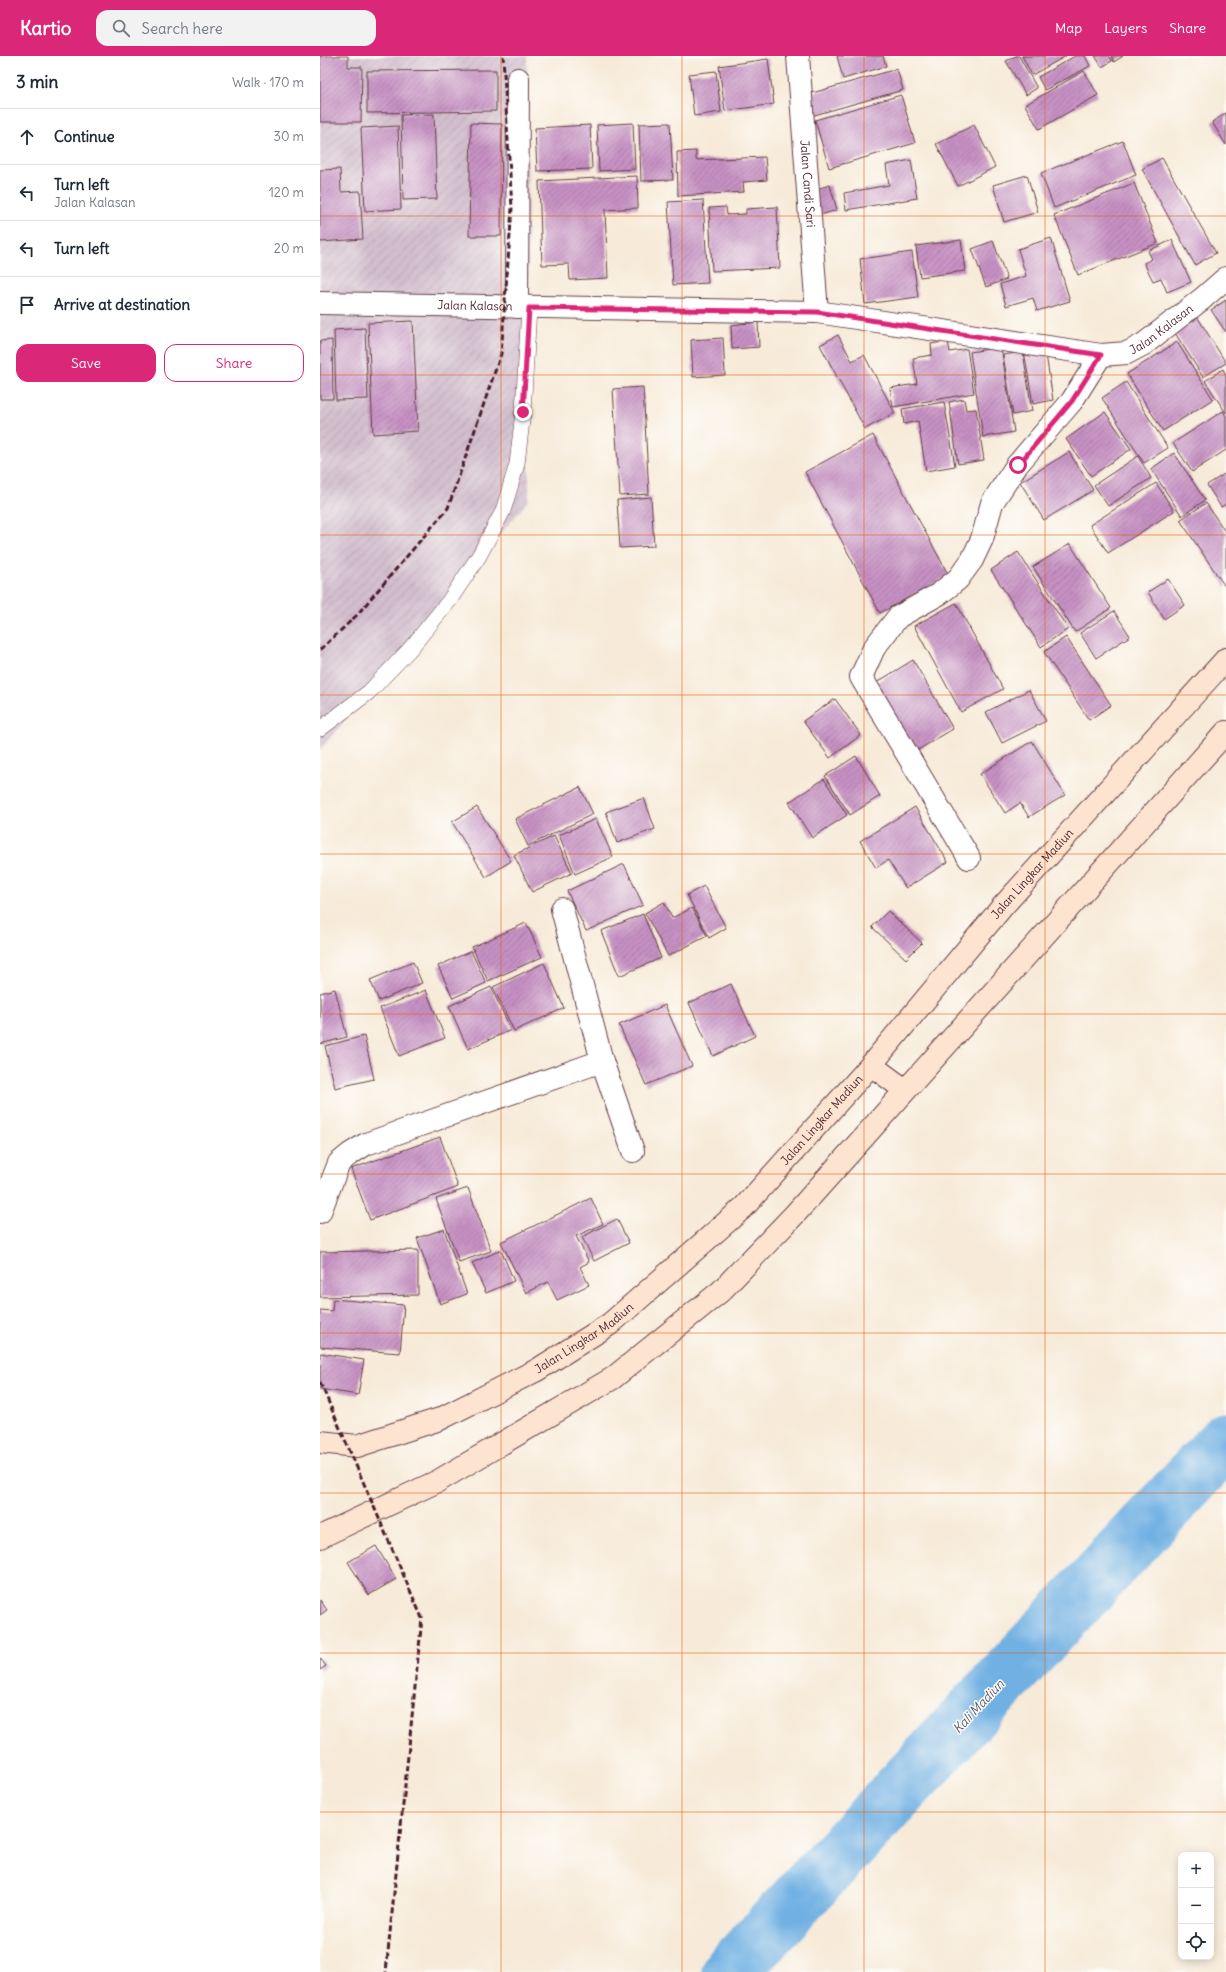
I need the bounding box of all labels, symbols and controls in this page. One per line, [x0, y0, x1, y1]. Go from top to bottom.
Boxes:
search box [96, 10, 376, 46]
text: Kartio [20, 16, 72, 40]
icon: search [110, 17, 132, 39]
text: Search here [142, 19, 223, 38]
text: Map [1055, 19, 1082, 37]
text: Layers [1104, 19, 1147, 37]
text: Share [1169, 19, 1206, 37]
text: 3 min [16, 71, 58, 93]
text: Walk · 170 m [232, 74, 304, 91]
icon: ahead [16, 126, 38, 148]
text: Continue [54, 127, 115, 146]
text: 30 m [274, 128, 304, 145]
street label: Jalan Candi Sari [797, 139, 819, 228]
text: Turn left [54, 175, 109, 194]
icon: left [16, 182, 38, 204]
text: 120 m [269, 184, 304, 201]
text: Jalan Kalasan [54, 194, 136, 211]
icon: left [16, 238, 38, 260]
text: Turn left [54, 239, 109, 258]
text: 20 m [274, 240, 304, 257]
icon: arrive [16, 294, 38, 316]
text: Arrive at destination [54, 295, 190, 314]
street label: Jalan Kalasan [437, 297, 513, 313]
street label: Jalan Kalasan [1127, 301, 1196, 357]
button: Save [16, 344, 156, 382]
button: Share [164, 344, 304, 382]
route end [514, 403, 532, 421]
route start [1009, 456, 1027, 474]
street label: Jalan Lingkar Madiun [988, 825, 1076, 922]
street label: Jalan Lingkar Madiun [777, 1071, 866, 1168]
street label: Jalan Lingkar Madiun [532, 1299, 636, 1377]
water label: Kali Madiun [949, 1675, 1008, 1737]
map controls [1178, 1852, 1214, 1960]
button: + [1178, 1852, 1214, 1888]
button: − [1178, 1888, 1214, 1924]
button: locate [1178, 1924, 1214, 1960]

